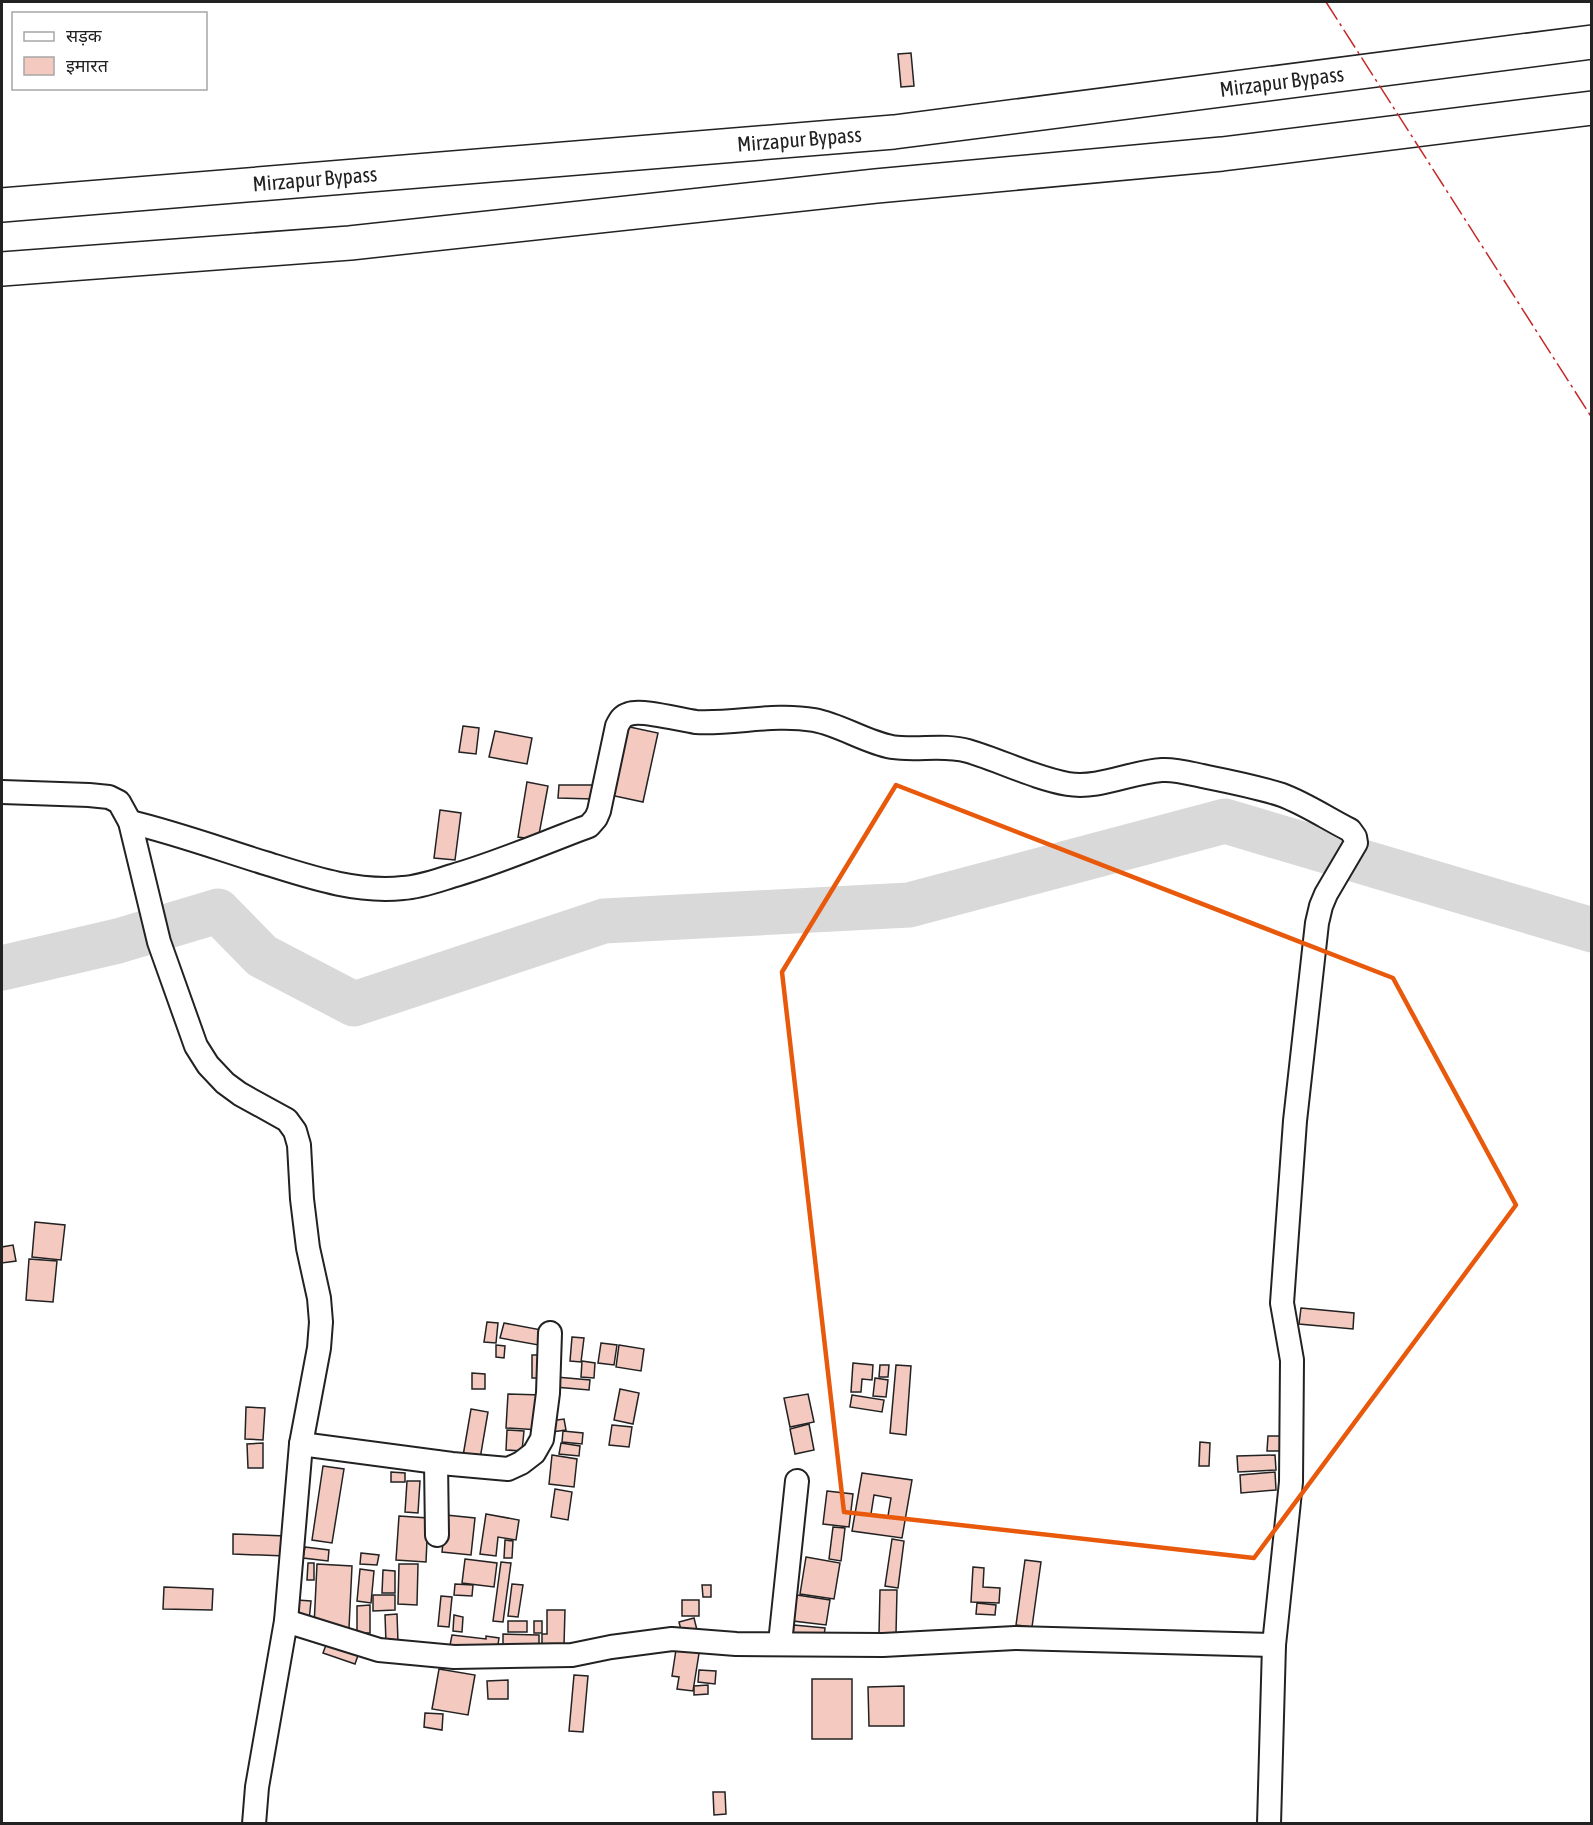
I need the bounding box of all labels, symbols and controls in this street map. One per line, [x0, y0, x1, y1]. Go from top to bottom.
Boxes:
legend [12, 12, 207, 90]
text: सड़क [66, 25, 103, 46]
text: इमारत [66, 55, 109, 76]
street label: Mirzapur Bypass [1218, 61, 1345, 101]
street label: Mirzapur Bypass [736, 122, 862, 156]
street label: Mirzapur Bypass [252, 161, 378, 195]

